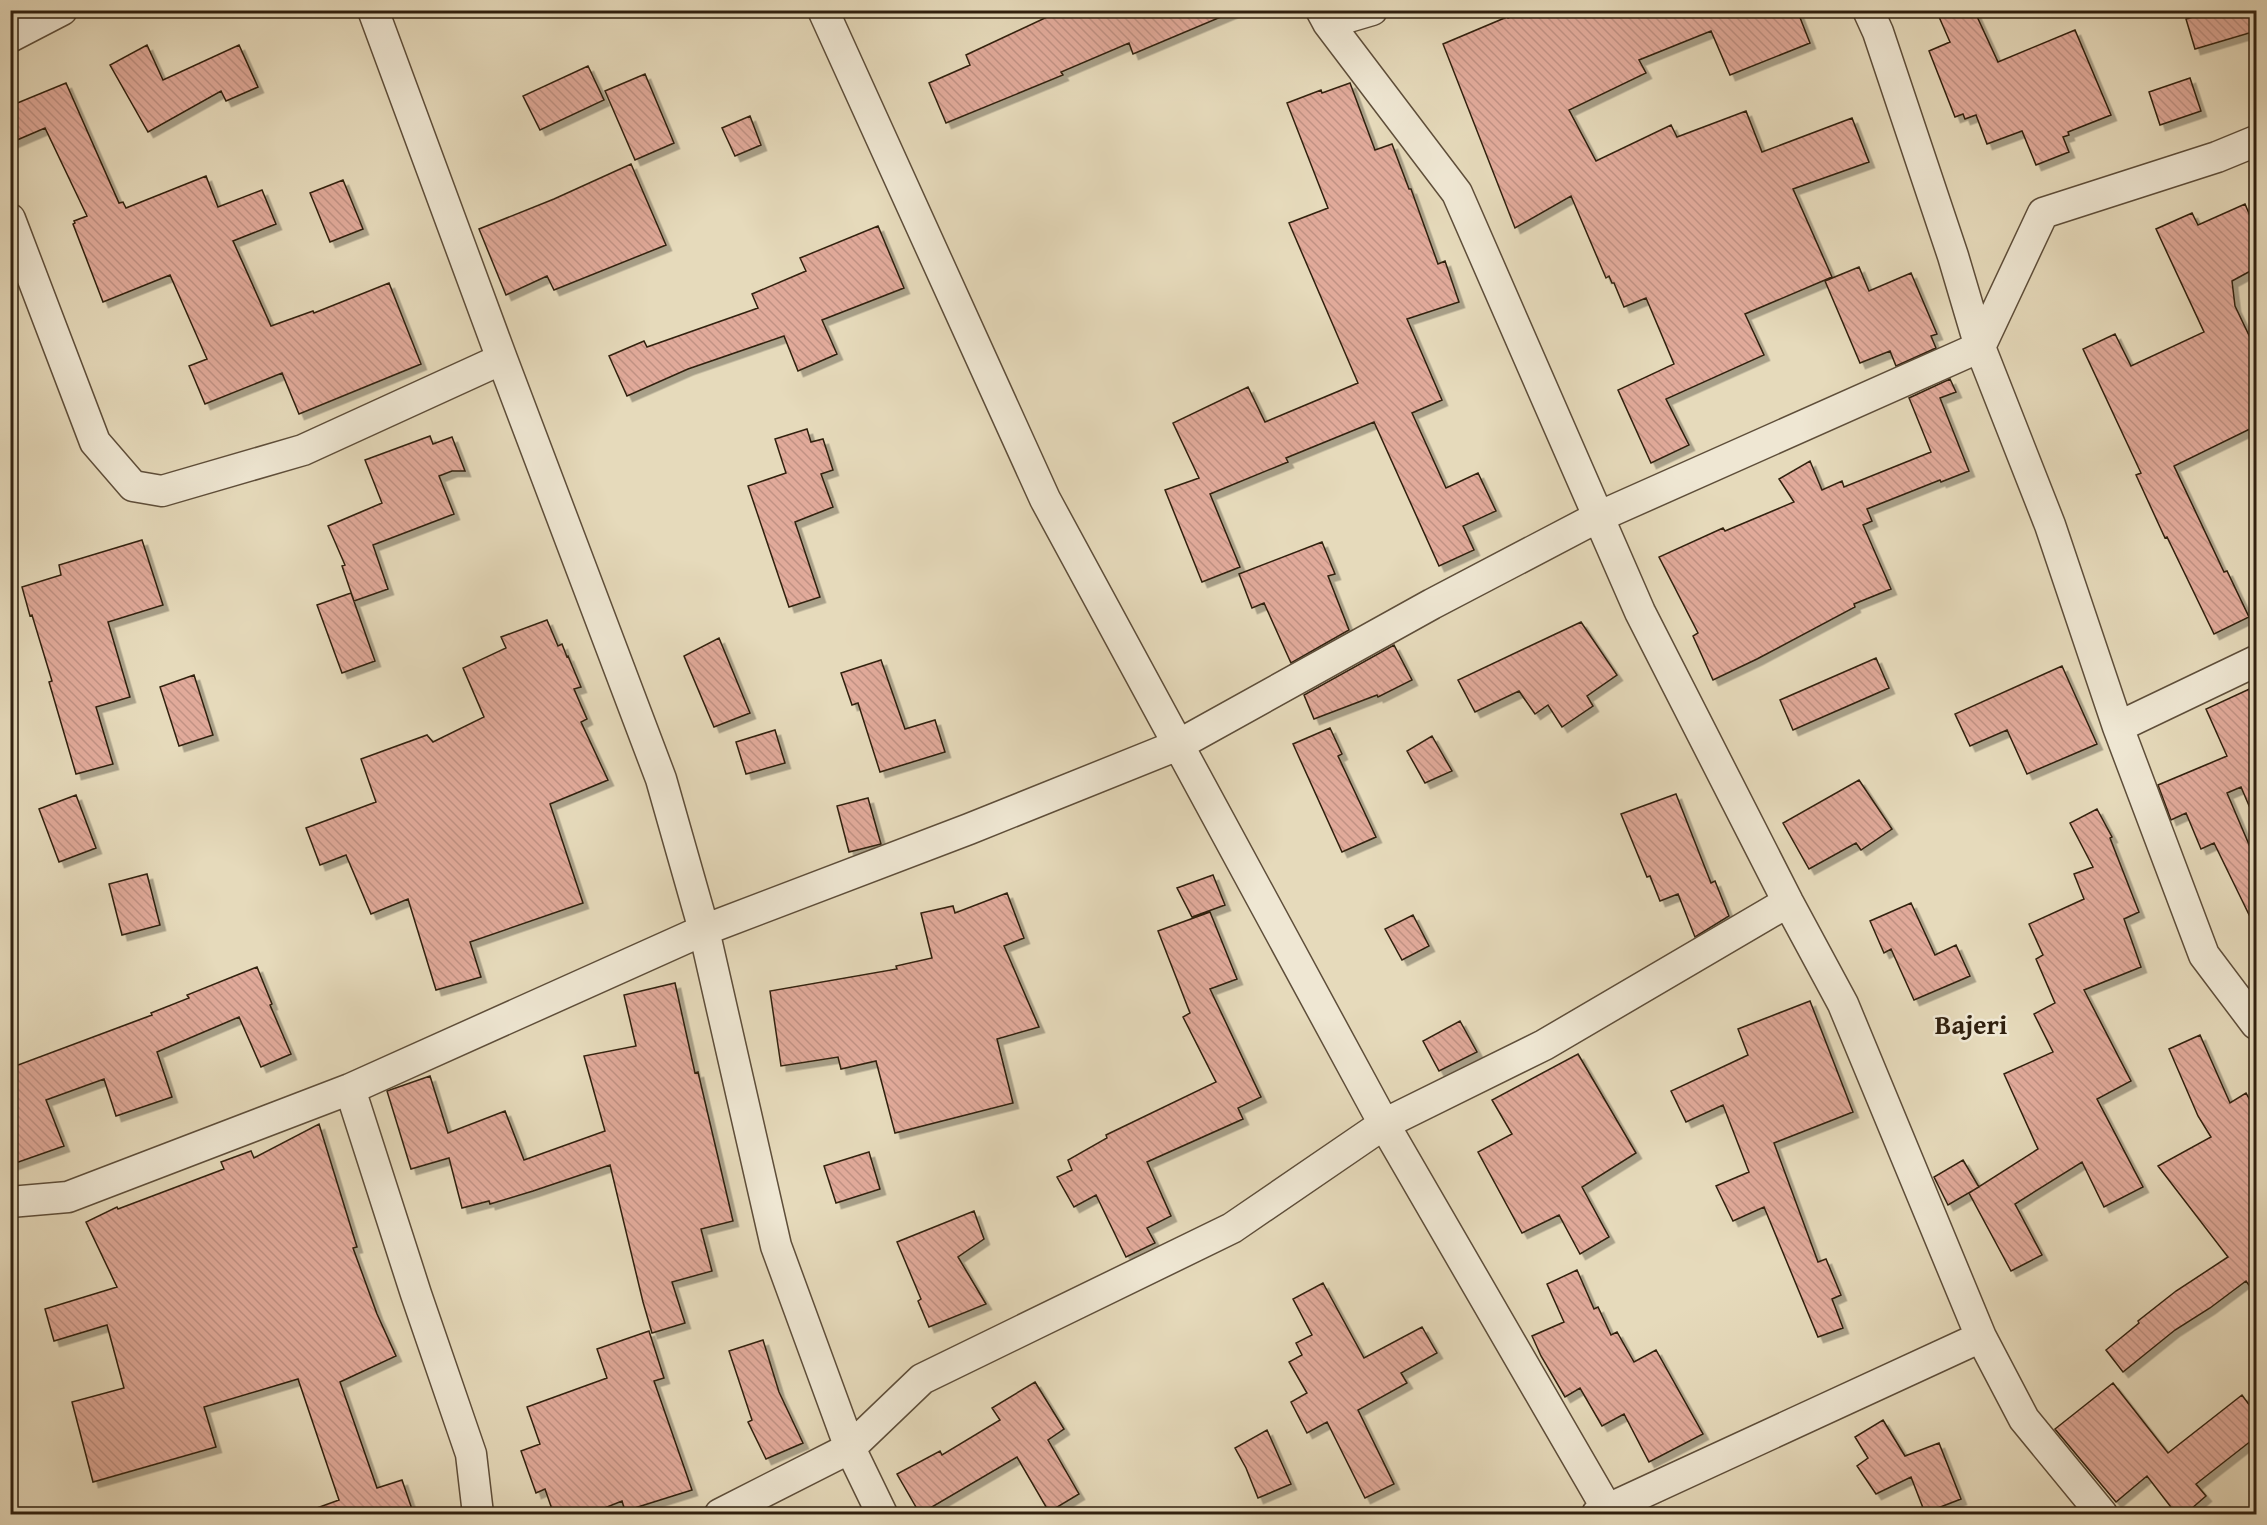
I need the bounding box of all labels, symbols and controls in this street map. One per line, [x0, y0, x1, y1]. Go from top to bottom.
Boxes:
district label: Bajeri [1935, 1004, 2007, 1044]

